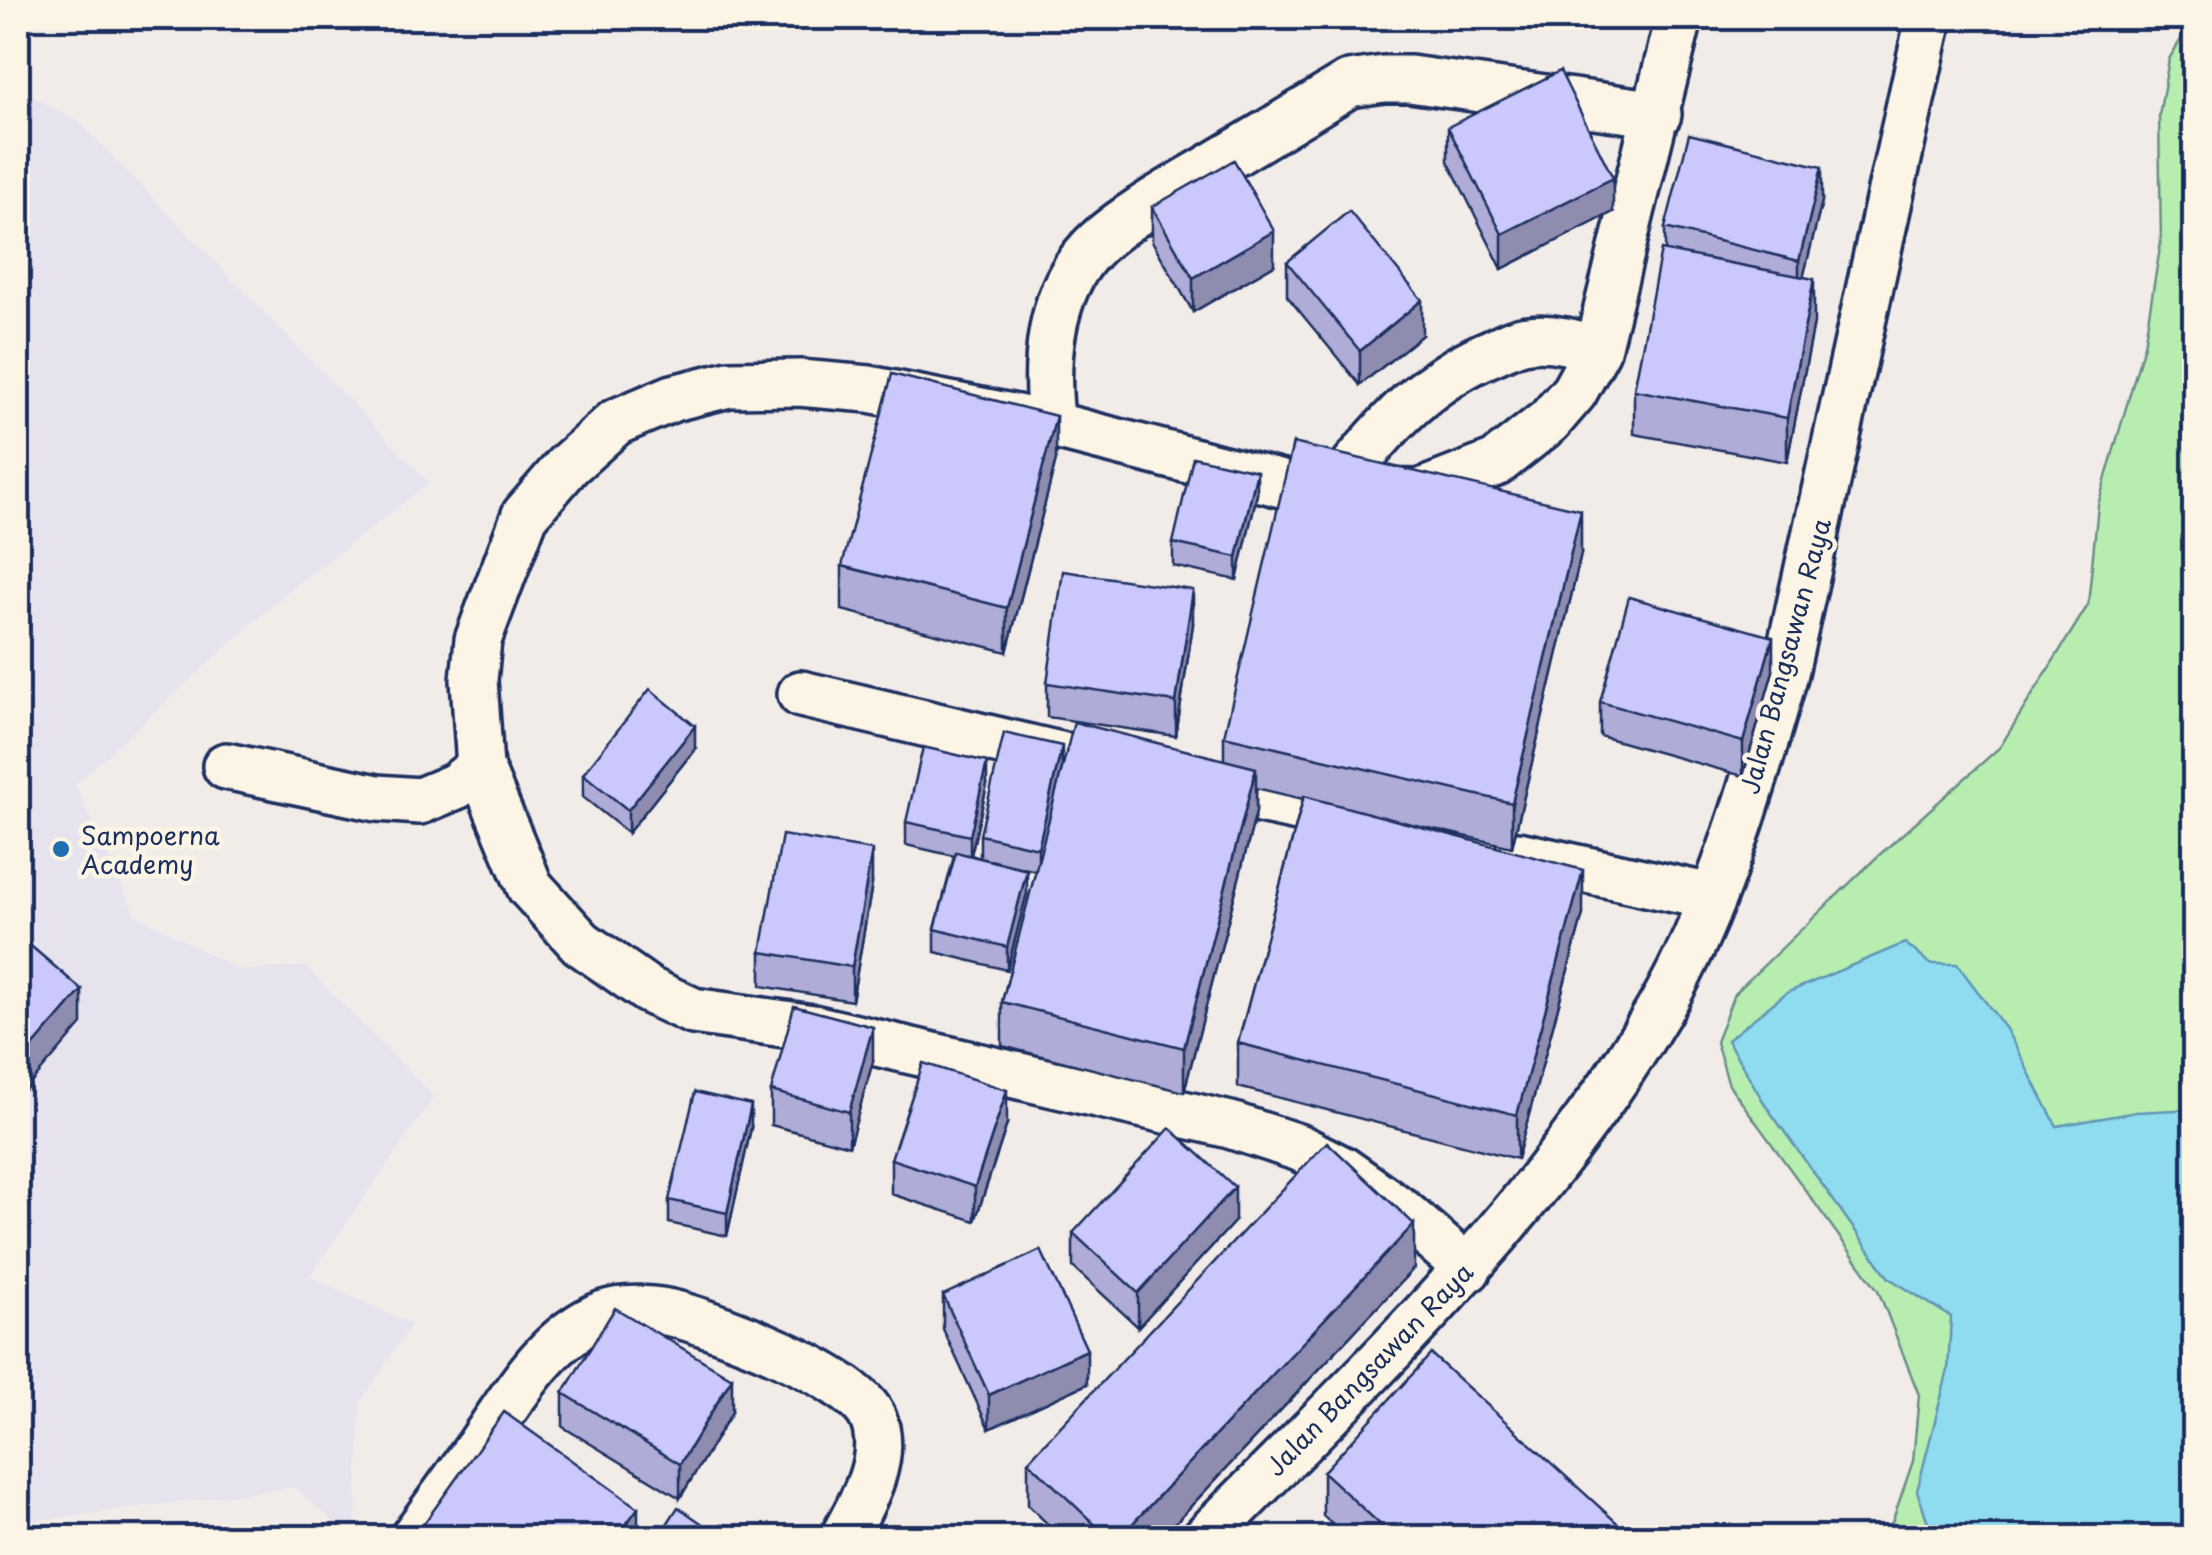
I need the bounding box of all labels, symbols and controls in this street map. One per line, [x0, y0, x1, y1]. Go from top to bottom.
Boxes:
street label: Jalan Bangsawan Raya [1730, 514, 1840, 798]
place label: Sampoerna Academy [81, 816, 220, 883]
marker: Sampoerna Academy [50, 838, 72, 860]
street label: Jalan Bangsawan Raya [1257, 1253, 1482, 1484]

